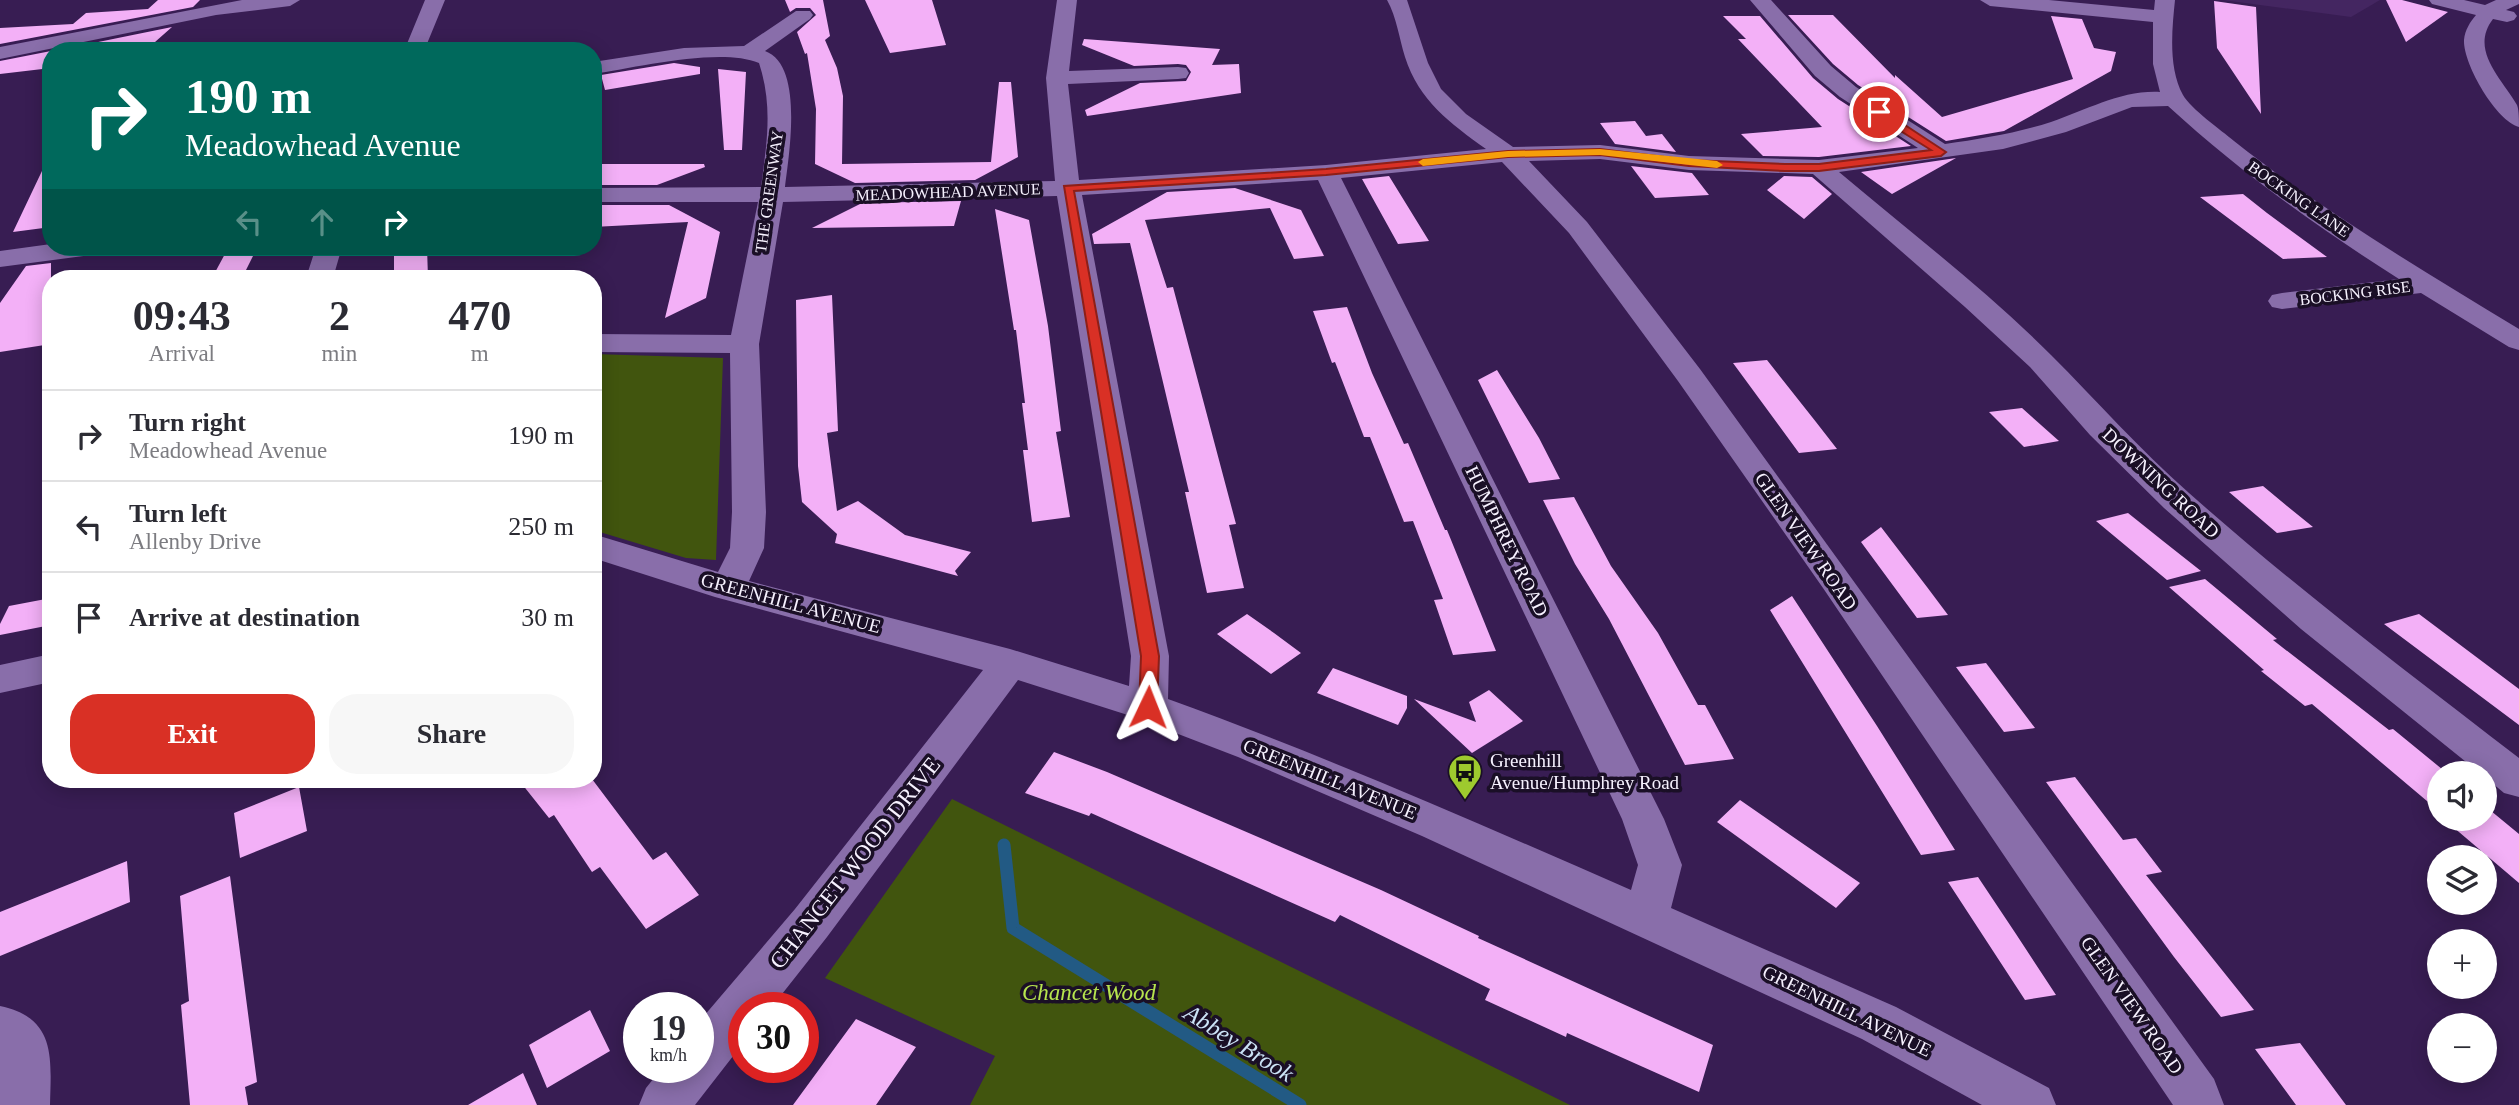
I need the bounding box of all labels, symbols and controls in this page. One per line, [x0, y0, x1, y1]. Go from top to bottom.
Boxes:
text: 190 m [185, 69, 312, 124]
icon: right [70, 70, 161, 161]
pin [1849, 82, 1909, 142]
icon: arrive [1860, 93, 1898, 131]
text: Meadowhead Avenue [185, 127, 461, 163]
street label: THE GREENWAY [752, 129, 786, 254]
street label: BOCKING LANE [2245, 158, 2353, 240]
street label: MEADOWHEAD AVENUE [855, 180, 1041, 204]
icon: left [230, 203, 268, 241]
icon: ahead [303, 203, 341, 241]
icon: right [376, 203, 414, 241]
street label: BOCKING RISE [2299, 278, 2411, 308]
text: 09:43 [133, 293, 231, 339]
text: 2 [329, 293, 350, 339]
text: 470 [448, 293, 511, 339]
text: Arrival [149, 341, 215, 366]
text: min [322, 341, 357, 366]
text: m [471, 341, 489, 366]
text: Turn right [129, 408, 246, 437]
icon: right [70, 417, 108, 455]
text: 190 m [508, 421, 574, 450]
street label: DOWNING ROAD [2098, 424, 2224, 542]
text: Meadowhead Avenue [129, 438, 327, 463]
street label: HUMPHREY ROAD [1462, 462, 1552, 620]
street label: GLEN VIEW ROAD [1751, 468, 1861, 614]
text: Turn left [129, 499, 227, 528]
icon: left [70, 508, 108, 546]
text: 250 m [508, 512, 574, 541]
text: Allenby Drive [129, 529, 261, 554]
street label: GREENHILL AVENUE [699, 569, 883, 637]
icon: arrive [70, 599, 108, 637]
text: Arrive at destination [129, 603, 360, 632]
text: 30 m [521, 603, 574, 632]
position arrow [1111, 670, 1185, 744]
button: Exit [70, 694, 315, 774]
button: Share [329, 694, 574, 774]
street label: GREENHILL AVENUE [1240, 735, 1420, 823]
place label: Greenhill Avenue/Humphrey Road [1490, 750, 1680, 793]
street label: CHANCET WOOD DRIVE [765, 752, 945, 974]
bus stop icon: Greenhill Avenue/Humphrey Road [1446, 752, 1484, 801]
map controls [2427, 761, 2497, 1083]
button: sound [2427, 761, 2497, 831]
button: layers [2427, 845, 2497, 915]
button: + [2427, 929, 2497, 999]
street label: GLEN VIEW ROAD [2077, 932, 2187, 1078]
street label: GREENHILL AVENUE [1759, 961, 1935, 1061]
park label: Chancet Wood [1022, 980, 1156, 1005]
speed limit sign: 30 [728, 992, 819, 1083]
water label: Abbey Brook [1178, 998, 1299, 1087]
text: 19 [651, 1009, 686, 1048]
button: − [2427, 1013, 2497, 1083]
text: km/h [650, 1045, 687, 1065]

